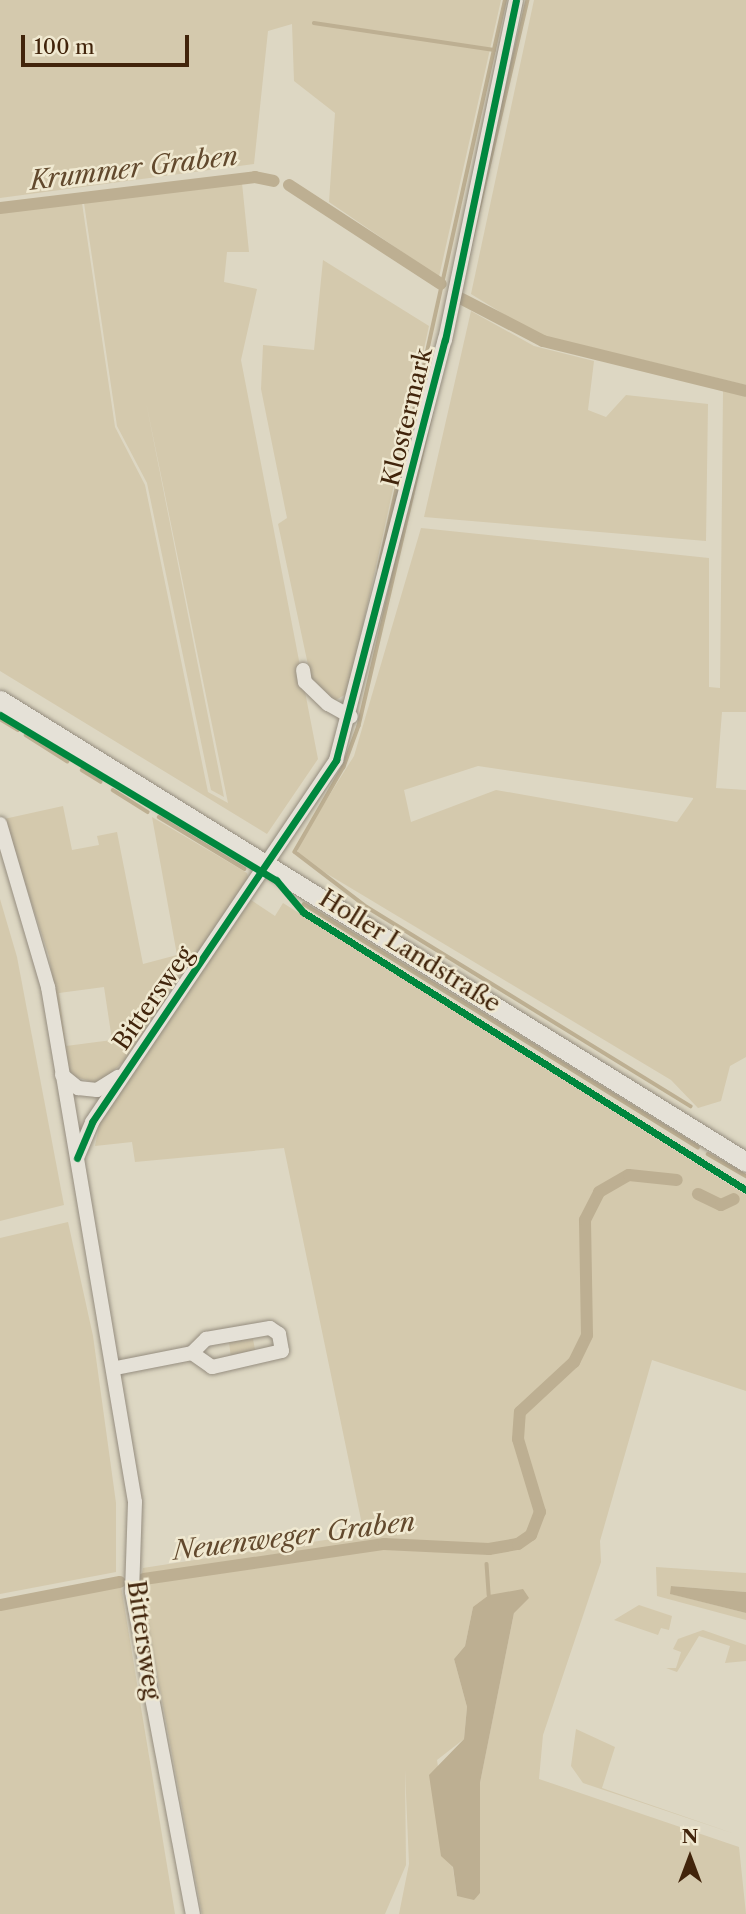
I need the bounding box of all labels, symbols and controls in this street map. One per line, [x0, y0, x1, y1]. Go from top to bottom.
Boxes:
scale bar [24, 21, 192, 65]
text: 100 m [34, 34, 95, 59]
water label: Krummer Graben [28, 141, 240, 197]
street label: Klostermark [376, 345, 438, 489]
street label: Holler Landstraße [314, 884, 506, 1018]
street label: Bittersweg [107, 941, 199, 1055]
water label: Neuenweger Graben [171, 1507, 417, 1567]
street label: Bittersweg [121, 1579, 167, 1701]
north arrow [655, 1823, 725, 1893]
text: N [682, 1825, 698, 1848]

